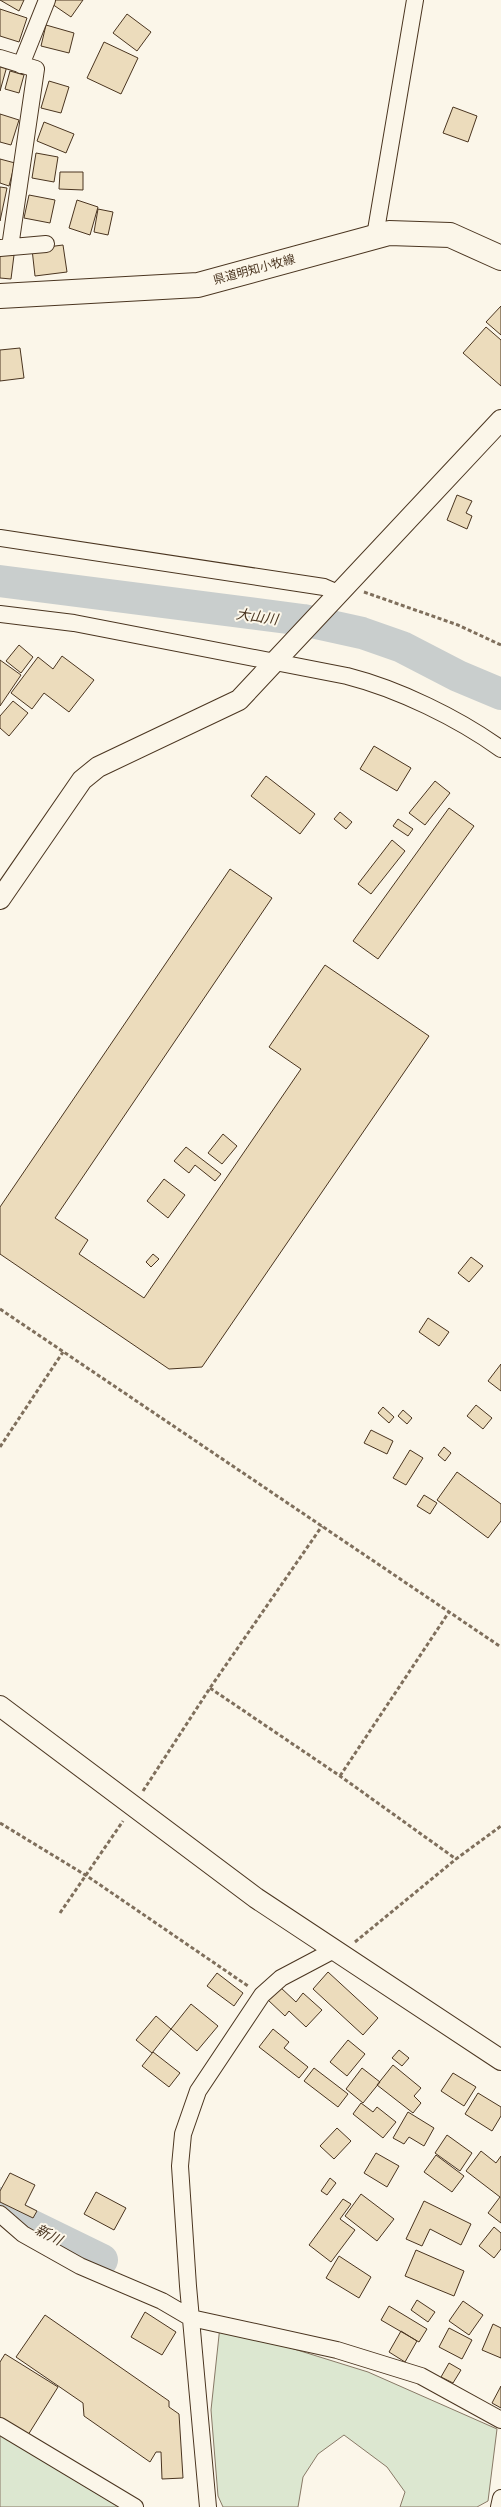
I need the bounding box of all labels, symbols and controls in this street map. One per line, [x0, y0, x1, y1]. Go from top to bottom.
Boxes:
street label: 県道明知小牧線 [211, 251, 297, 287]
water label: 大山川 [235, 605, 281, 628]
water label: 新川 [33, 2220, 67, 2249]

